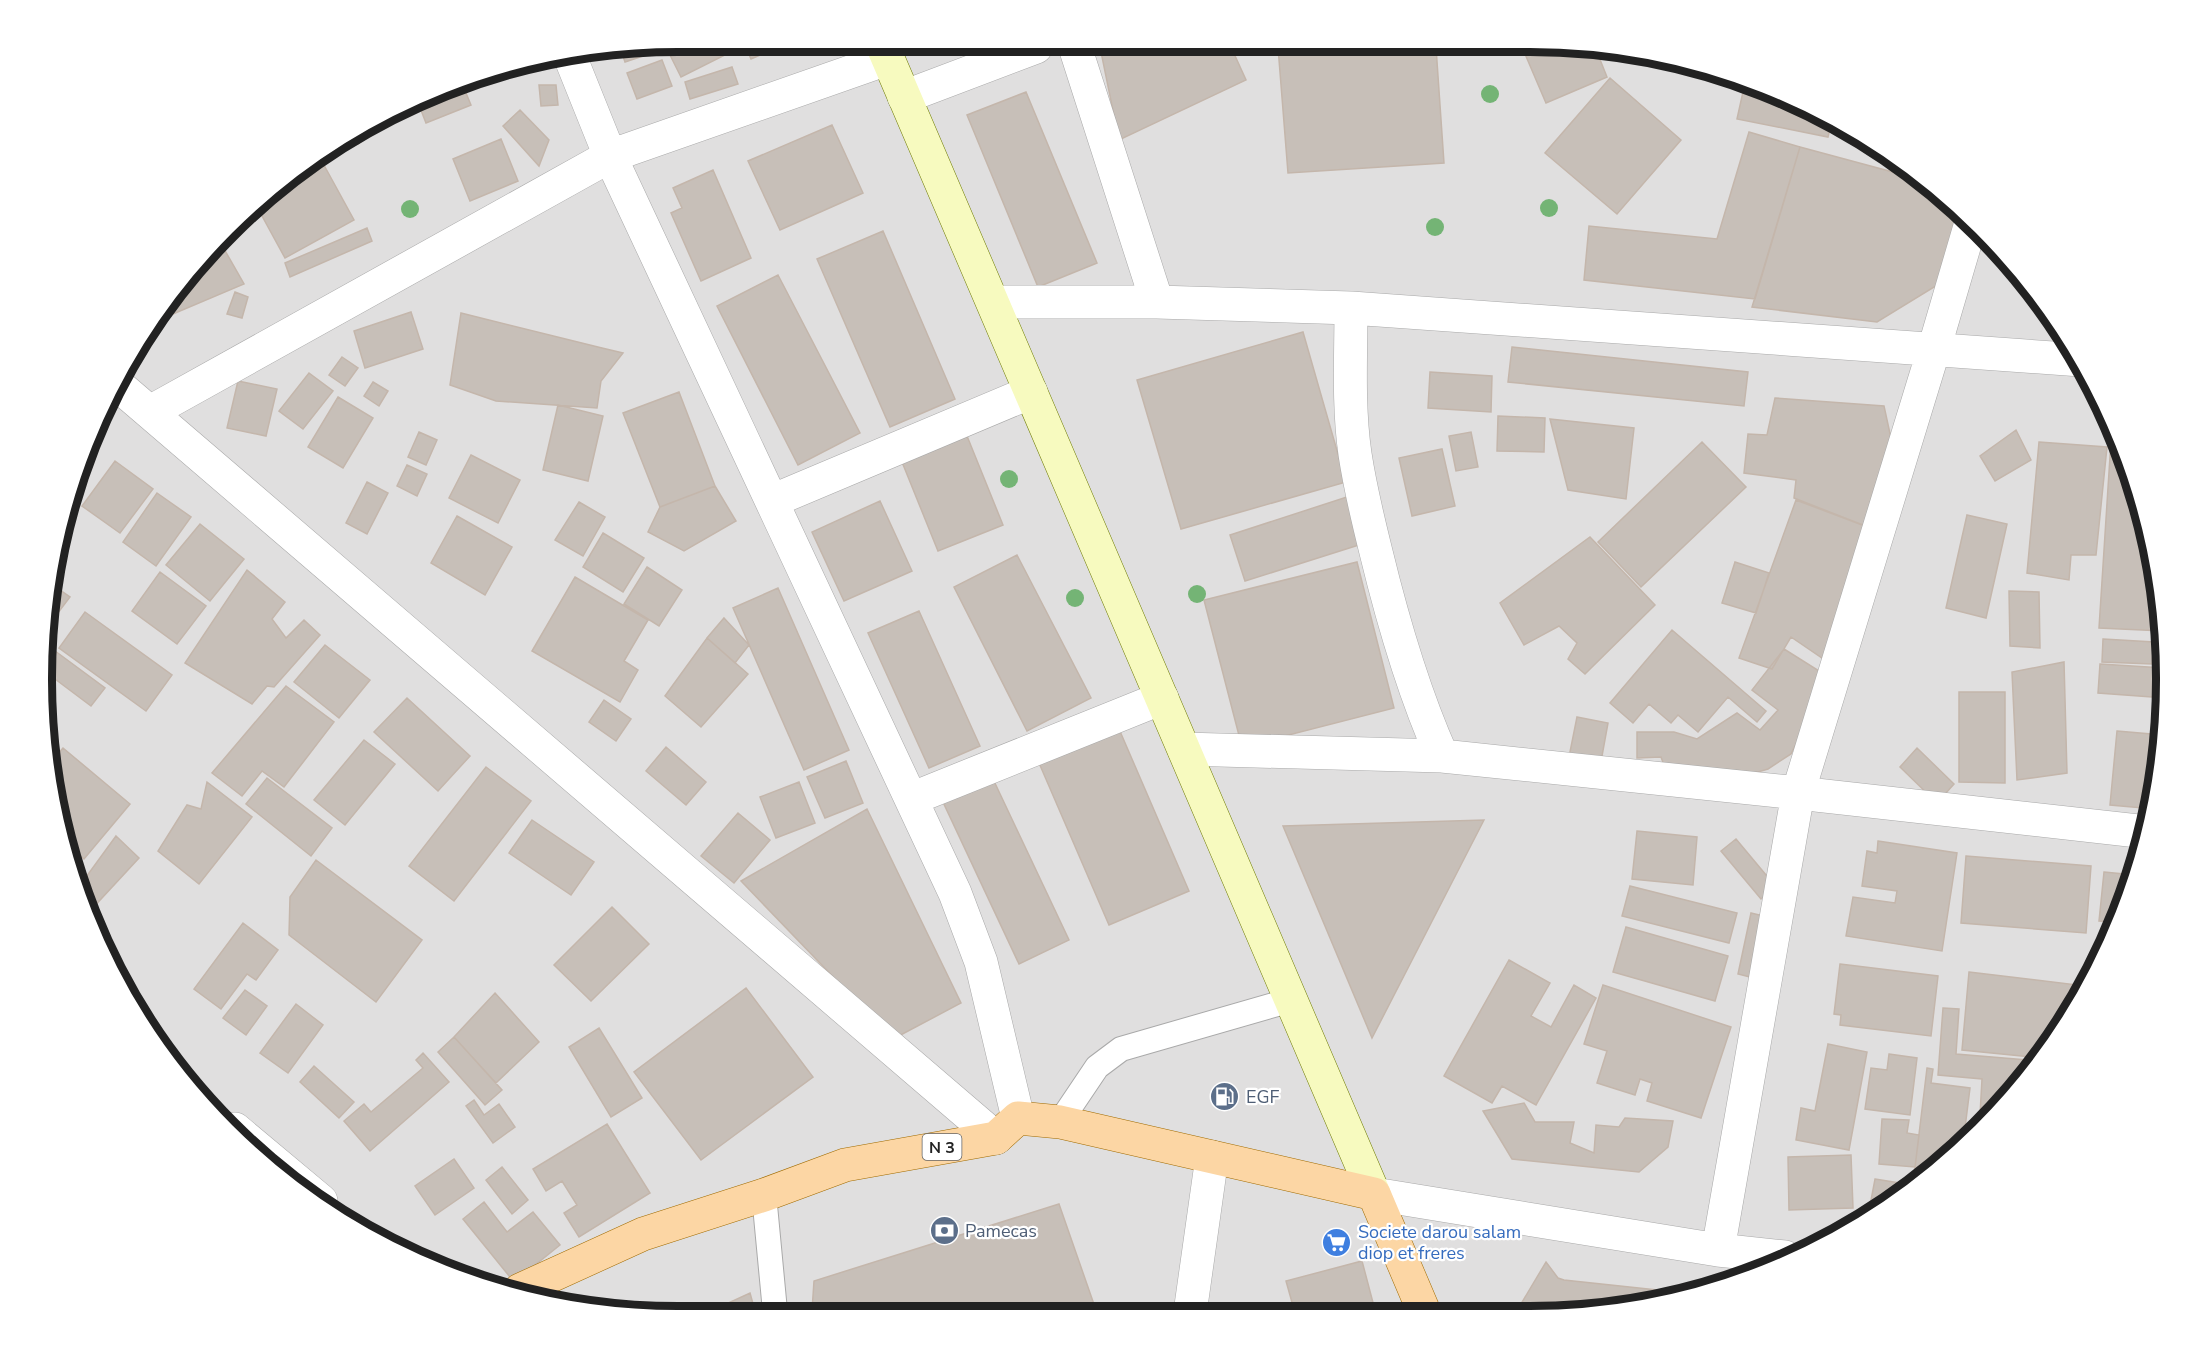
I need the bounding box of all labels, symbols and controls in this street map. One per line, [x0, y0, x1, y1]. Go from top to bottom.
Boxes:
fuel station icon: EGF [1209, 1081, 1241, 1113]
place label: EGF [1246, 1085, 1280, 1109]
road number: N 3 [922, 1134, 962, 1160]
bank icon: Pamecas [928, 1215, 960, 1247]
place label: Pamecas [965, 1219, 1037, 1243]
place label: Societe darou salam diop et freres [1358, 1220, 1521, 1265]
supermarket icon: Societe darou salam diop et freres [1321, 1226, 1353, 1258]

